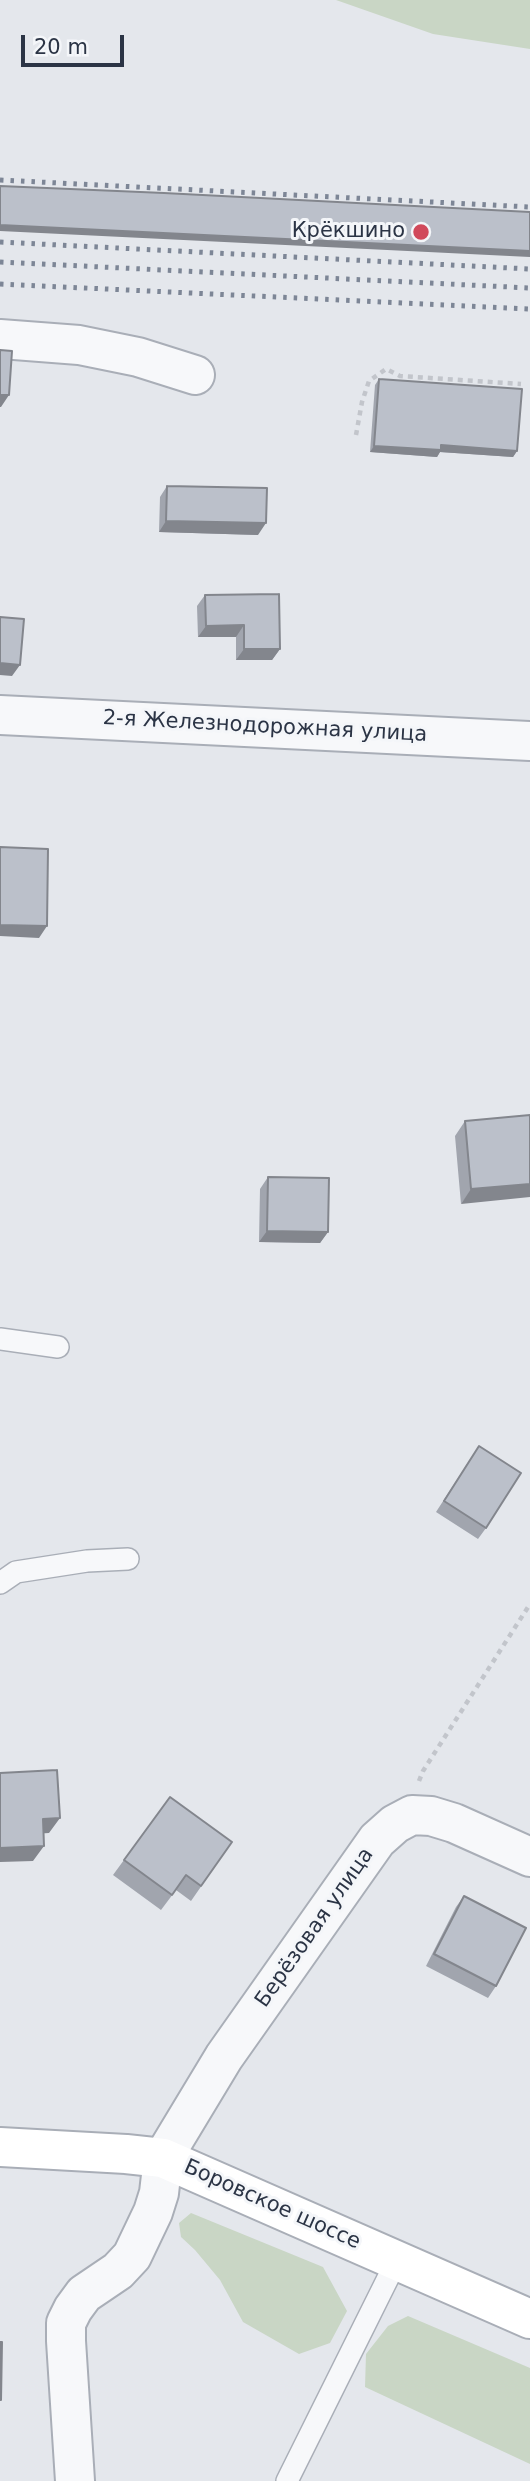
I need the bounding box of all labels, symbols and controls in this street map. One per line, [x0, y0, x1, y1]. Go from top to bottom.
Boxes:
scale bar [24, 21, 128, 65]
text: 20 m [34, 35, 88, 59]
place label: Крёкшино [292, 219, 405, 245]
marker: Крёкшино [411, 222, 431, 242]
street label: 2-я Железнодорожная улица [102, 706, 428, 748]
street label: Берёзовая улица [251, 1843, 379, 2013]
street label: Боровское шоссе [180, 2155, 364, 2255]

